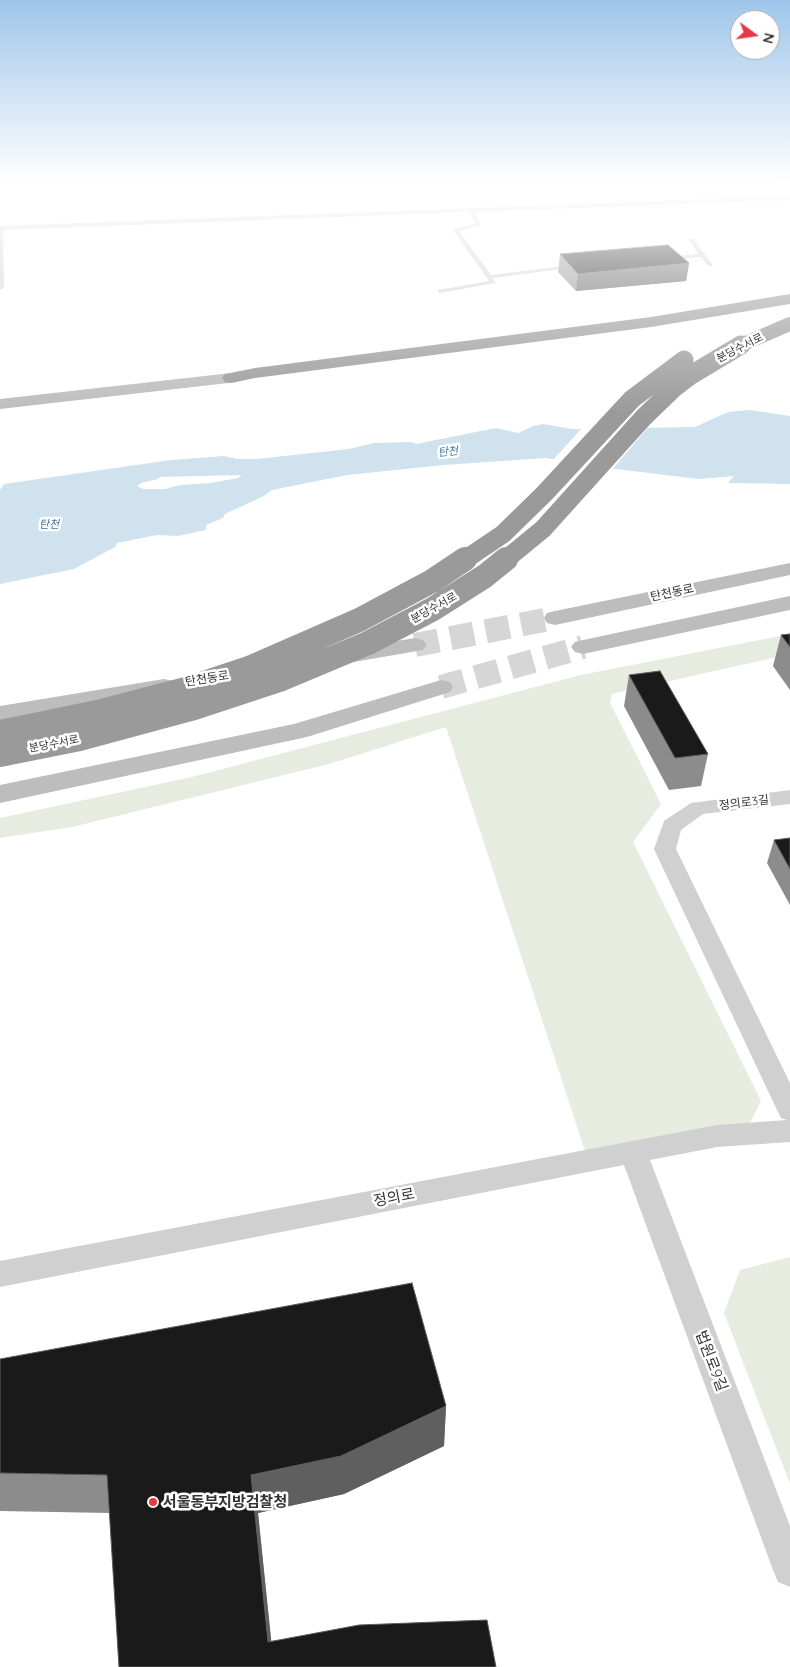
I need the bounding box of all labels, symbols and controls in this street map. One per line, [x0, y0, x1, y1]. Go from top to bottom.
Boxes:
north arrow [730, 10, 780, 60]
text: N [759, 31, 779, 46]
street label: 분당수서로 [714, 331, 766, 365]
water label: 탄천 [437, 444, 459, 460]
water label: 탄천 [39, 518, 59, 532]
street label: 탄천동로 [649, 581, 695, 605]
street label: 분당수서로 [409, 590, 459, 626]
street label: 탄천동로 [184, 668, 230, 690]
street label: 분당수서로 [28, 733, 80, 755]
street label: 정의로3길 [718, 793, 770, 813]
street label: 정의로 [372, 1185, 416, 1211]
street label: 법원로9길 [691, 1328, 731, 1394]
place label: 서울동부지방검찰청 [163, 1493, 287, 1511]
marker: 서울동부지방검찰청 [147, 1496, 159, 1508]

